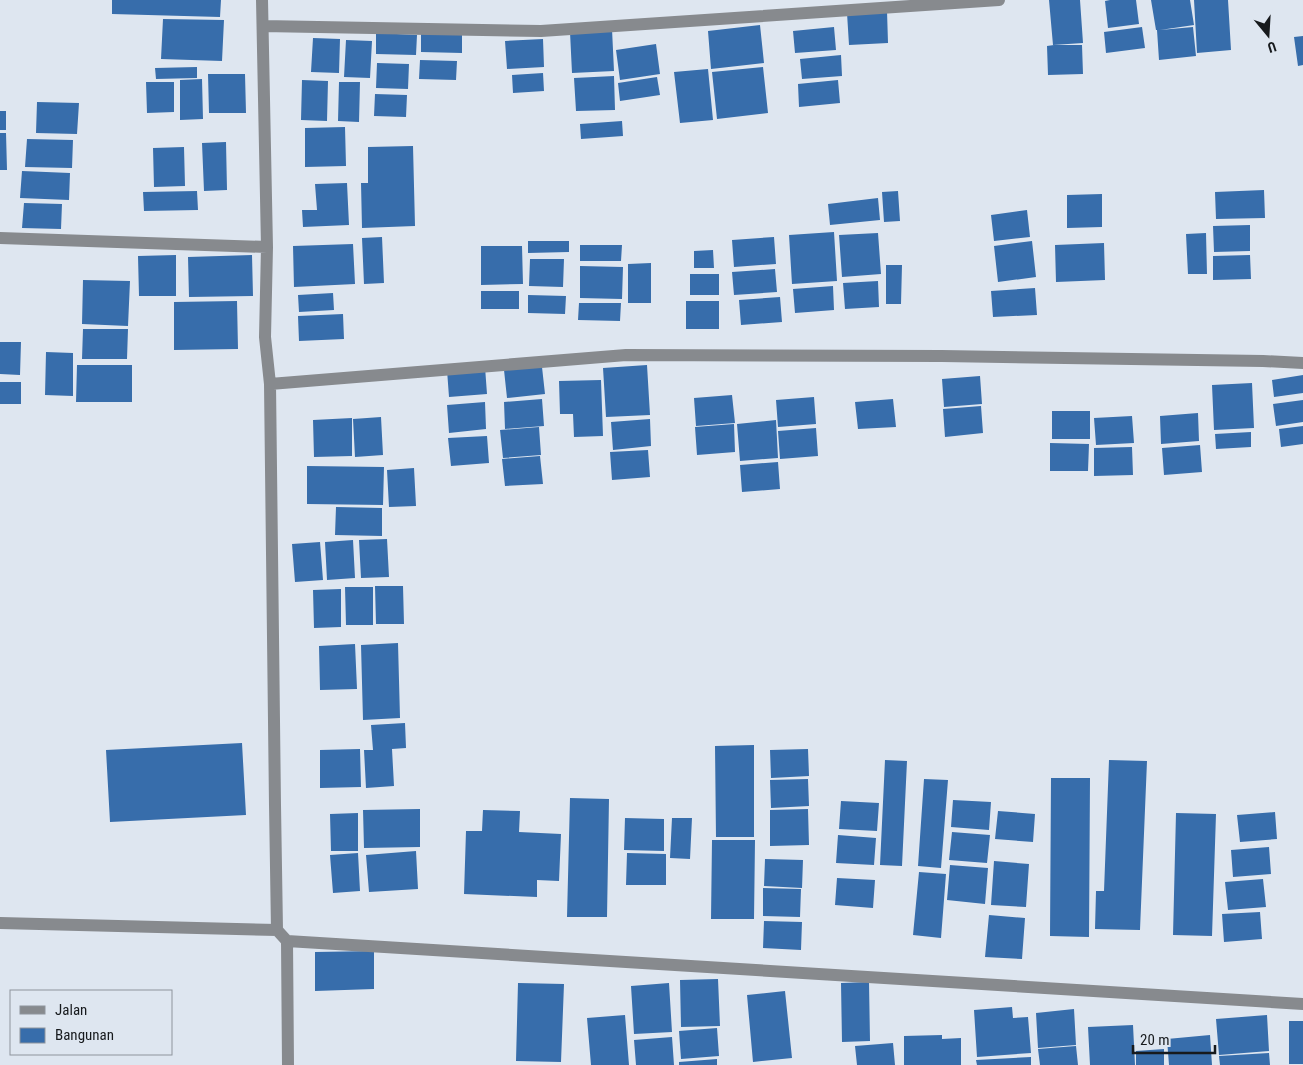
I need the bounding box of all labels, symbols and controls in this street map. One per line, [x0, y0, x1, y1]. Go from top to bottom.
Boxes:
north arrow [1243, 10, 1293, 60]
text: U [1266, 39, 1278, 56]
legend [10, 990, 172, 1055]
text: Jalan [55, 1001, 87, 1019]
scale bar [1133, 1022, 1216, 1054]
text: Bangunan [55, 1026, 114, 1044]
text: 20 m [1140, 1031, 1170, 1049]

